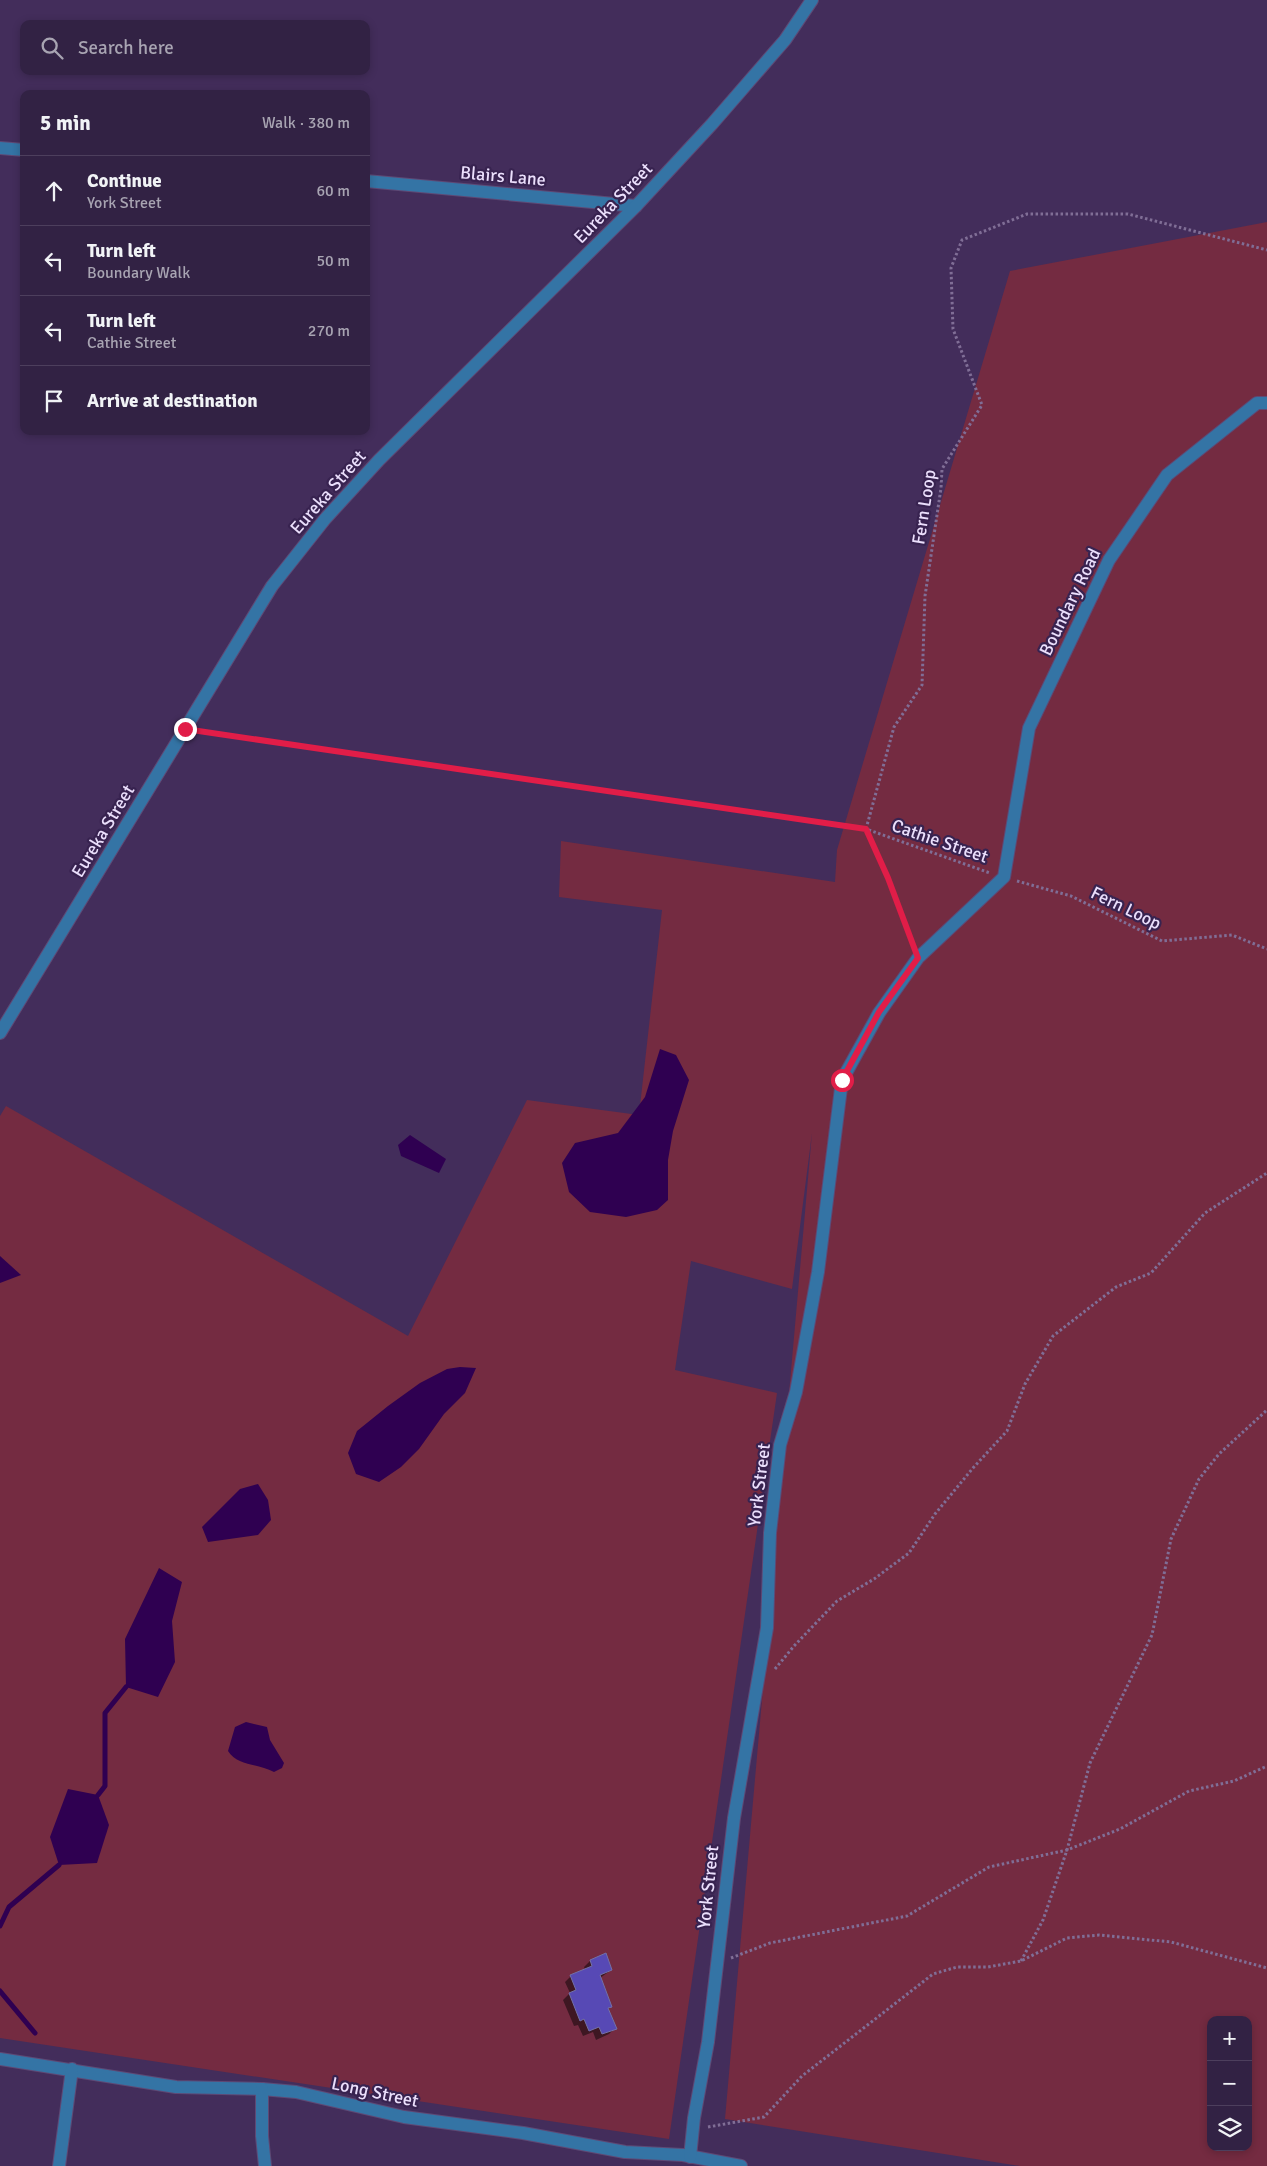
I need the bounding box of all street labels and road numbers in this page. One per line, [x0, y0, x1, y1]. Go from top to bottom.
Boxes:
street label: Eureka Street [569, 158, 657, 248]
street label: Blairs Lane [459, 161, 547, 191]
street label: Eureka Street [286, 445, 370, 539]
street label: Fern Loop [907, 468, 941, 546]
street label: Boundary Road [1035, 545, 1105, 659]
street label: Eureka Street [67, 781, 139, 881]
street label: Cathie Street [889, 814, 991, 868]
street label: Fern Loop [1087, 882, 1165, 934]
street label: York Street [743, 1442, 775, 1528]
street label: York Street [693, 1844, 723, 1930]
street label: Long Street [329, 2072, 421, 2112]

